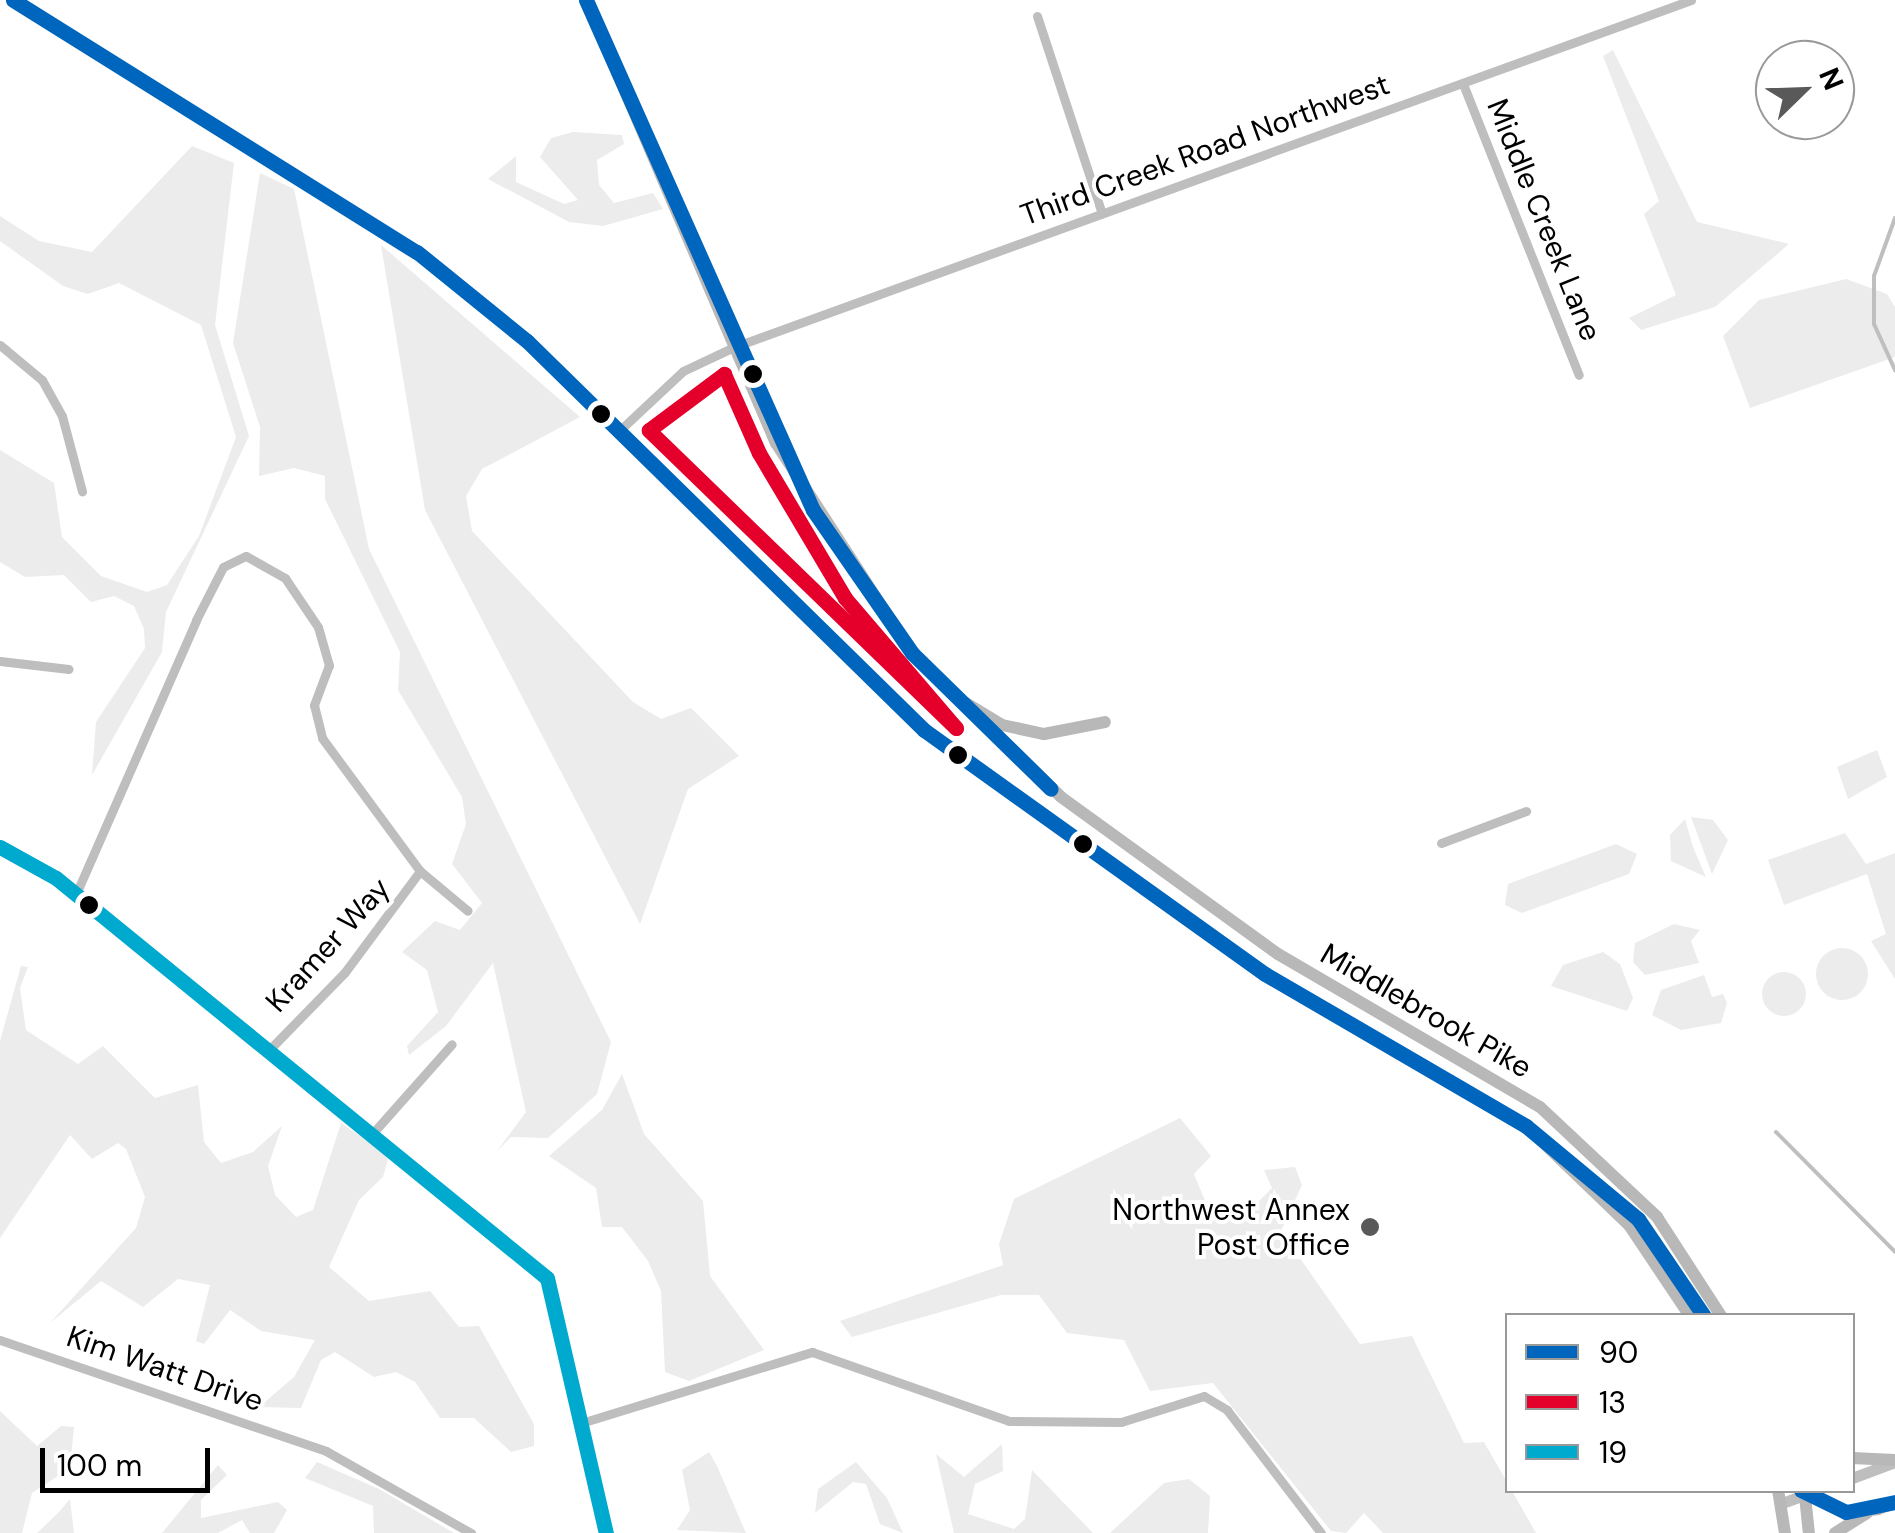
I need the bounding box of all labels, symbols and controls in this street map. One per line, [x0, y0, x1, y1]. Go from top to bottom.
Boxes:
north arrow [1755, 40, 1855, 140]
text: N [1810, 62, 1852, 95]
street label: Third Creek Road Northwest [1016, 66, 1394, 234]
street label: Middle Creek Lane [1479, 94, 1609, 346]
unlabelled marker [743, 364, 763, 384]
unlabelled marker [591, 404, 611, 424]
unlabelled marker [948, 745, 968, 765]
unlabelled marker [1073, 834, 1093, 854]
street label: Kramer Way [258, 871, 398, 1019]
unlabelled marker [79, 895, 99, 915]
street label: Middlebrook Pike [1314, 936, 1538, 1086]
place label: Northwest Annex Post Office [1112, 1192, 1350, 1262]
marker: Northwest Annex Post Office [1359, 1216, 1381, 1238]
legend [1505, 1313, 1855, 1493]
street label: Kim Watt Drive [62, 1319, 268, 1419]
text: 90 [1599, 1333, 1638, 1372]
text: 13 [1599, 1383, 1626, 1422]
scale bar [45, 1428, 215, 1490]
text: 19 [1599, 1433, 1627, 1472]
text: 100 m [57, 1446, 142, 1485]

